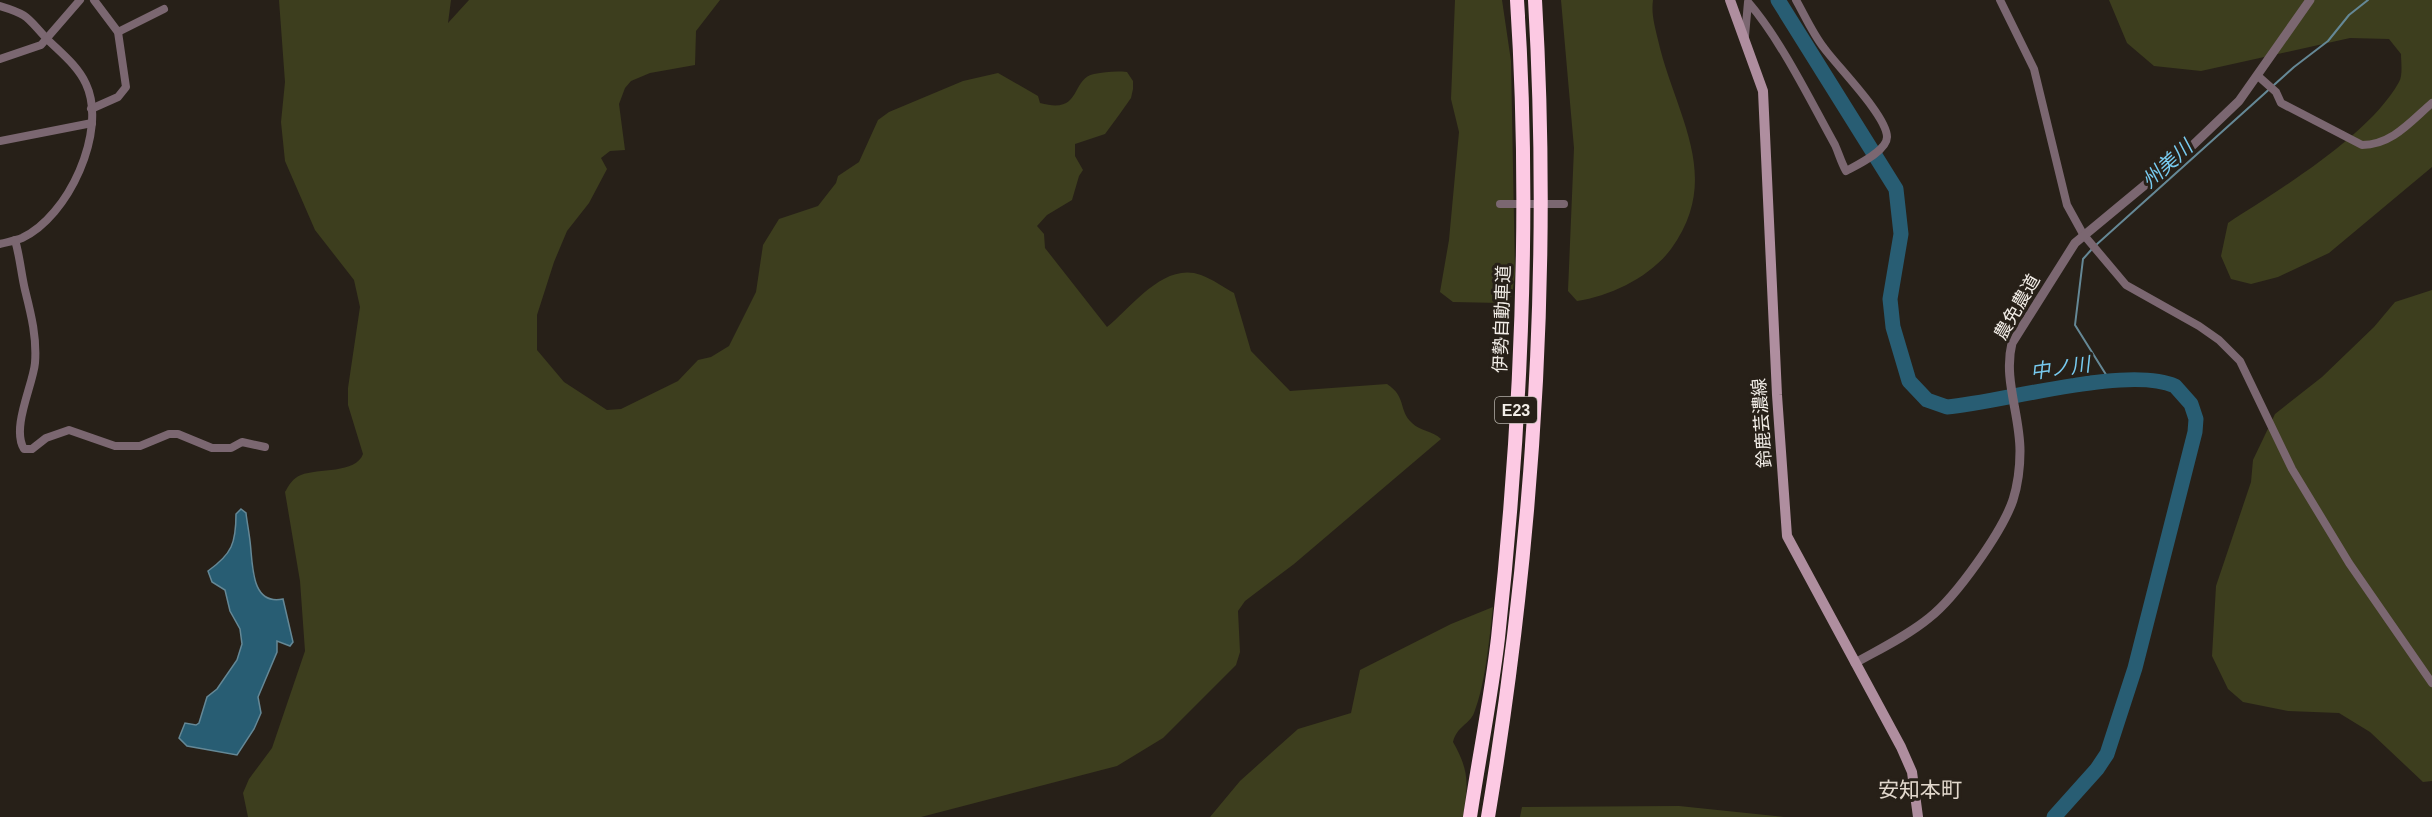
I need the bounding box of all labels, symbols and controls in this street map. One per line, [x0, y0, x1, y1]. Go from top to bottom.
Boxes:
water label: 州美川 [2137, 134, 2198, 192]
street label: 伊勢自動車道 [1490, 265, 1514, 373]
street label: 農免農道 [1990, 271, 2044, 343]
water label: 中ノ川 [2029, 353, 2093, 383]
street label: 鈴鹿芸濃線 [1749, 377, 1775, 469]
road number: E23 [1495, 397, 1537, 423]
district label: 安知本町 [1878, 778, 1962, 801]

